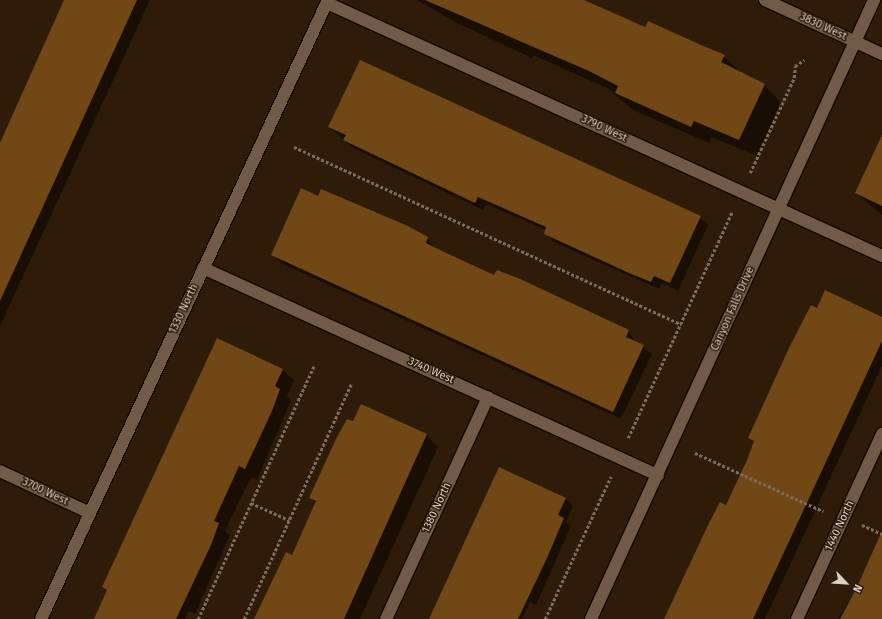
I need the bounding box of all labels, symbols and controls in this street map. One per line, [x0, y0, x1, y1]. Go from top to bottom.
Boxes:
street label: 3830 West [797, 10, 849, 44]
street label: 3790 West [579, 113, 629, 145]
street label: Canyon Falls Drive [709, 265, 757, 353]
street label: 1330 North [167, 282, 201, 336]
street label: 3740 West [406, 355, 456, 387]
street label: 3700 West [20, 476, 70, 508]
street label: 1380 North [420, 481, 454, 535]
street label: 1440 North [823, 499, 857, 553]
north arrow [826, 563, 866, 603]
text: N [850, 582, 865, 594]

